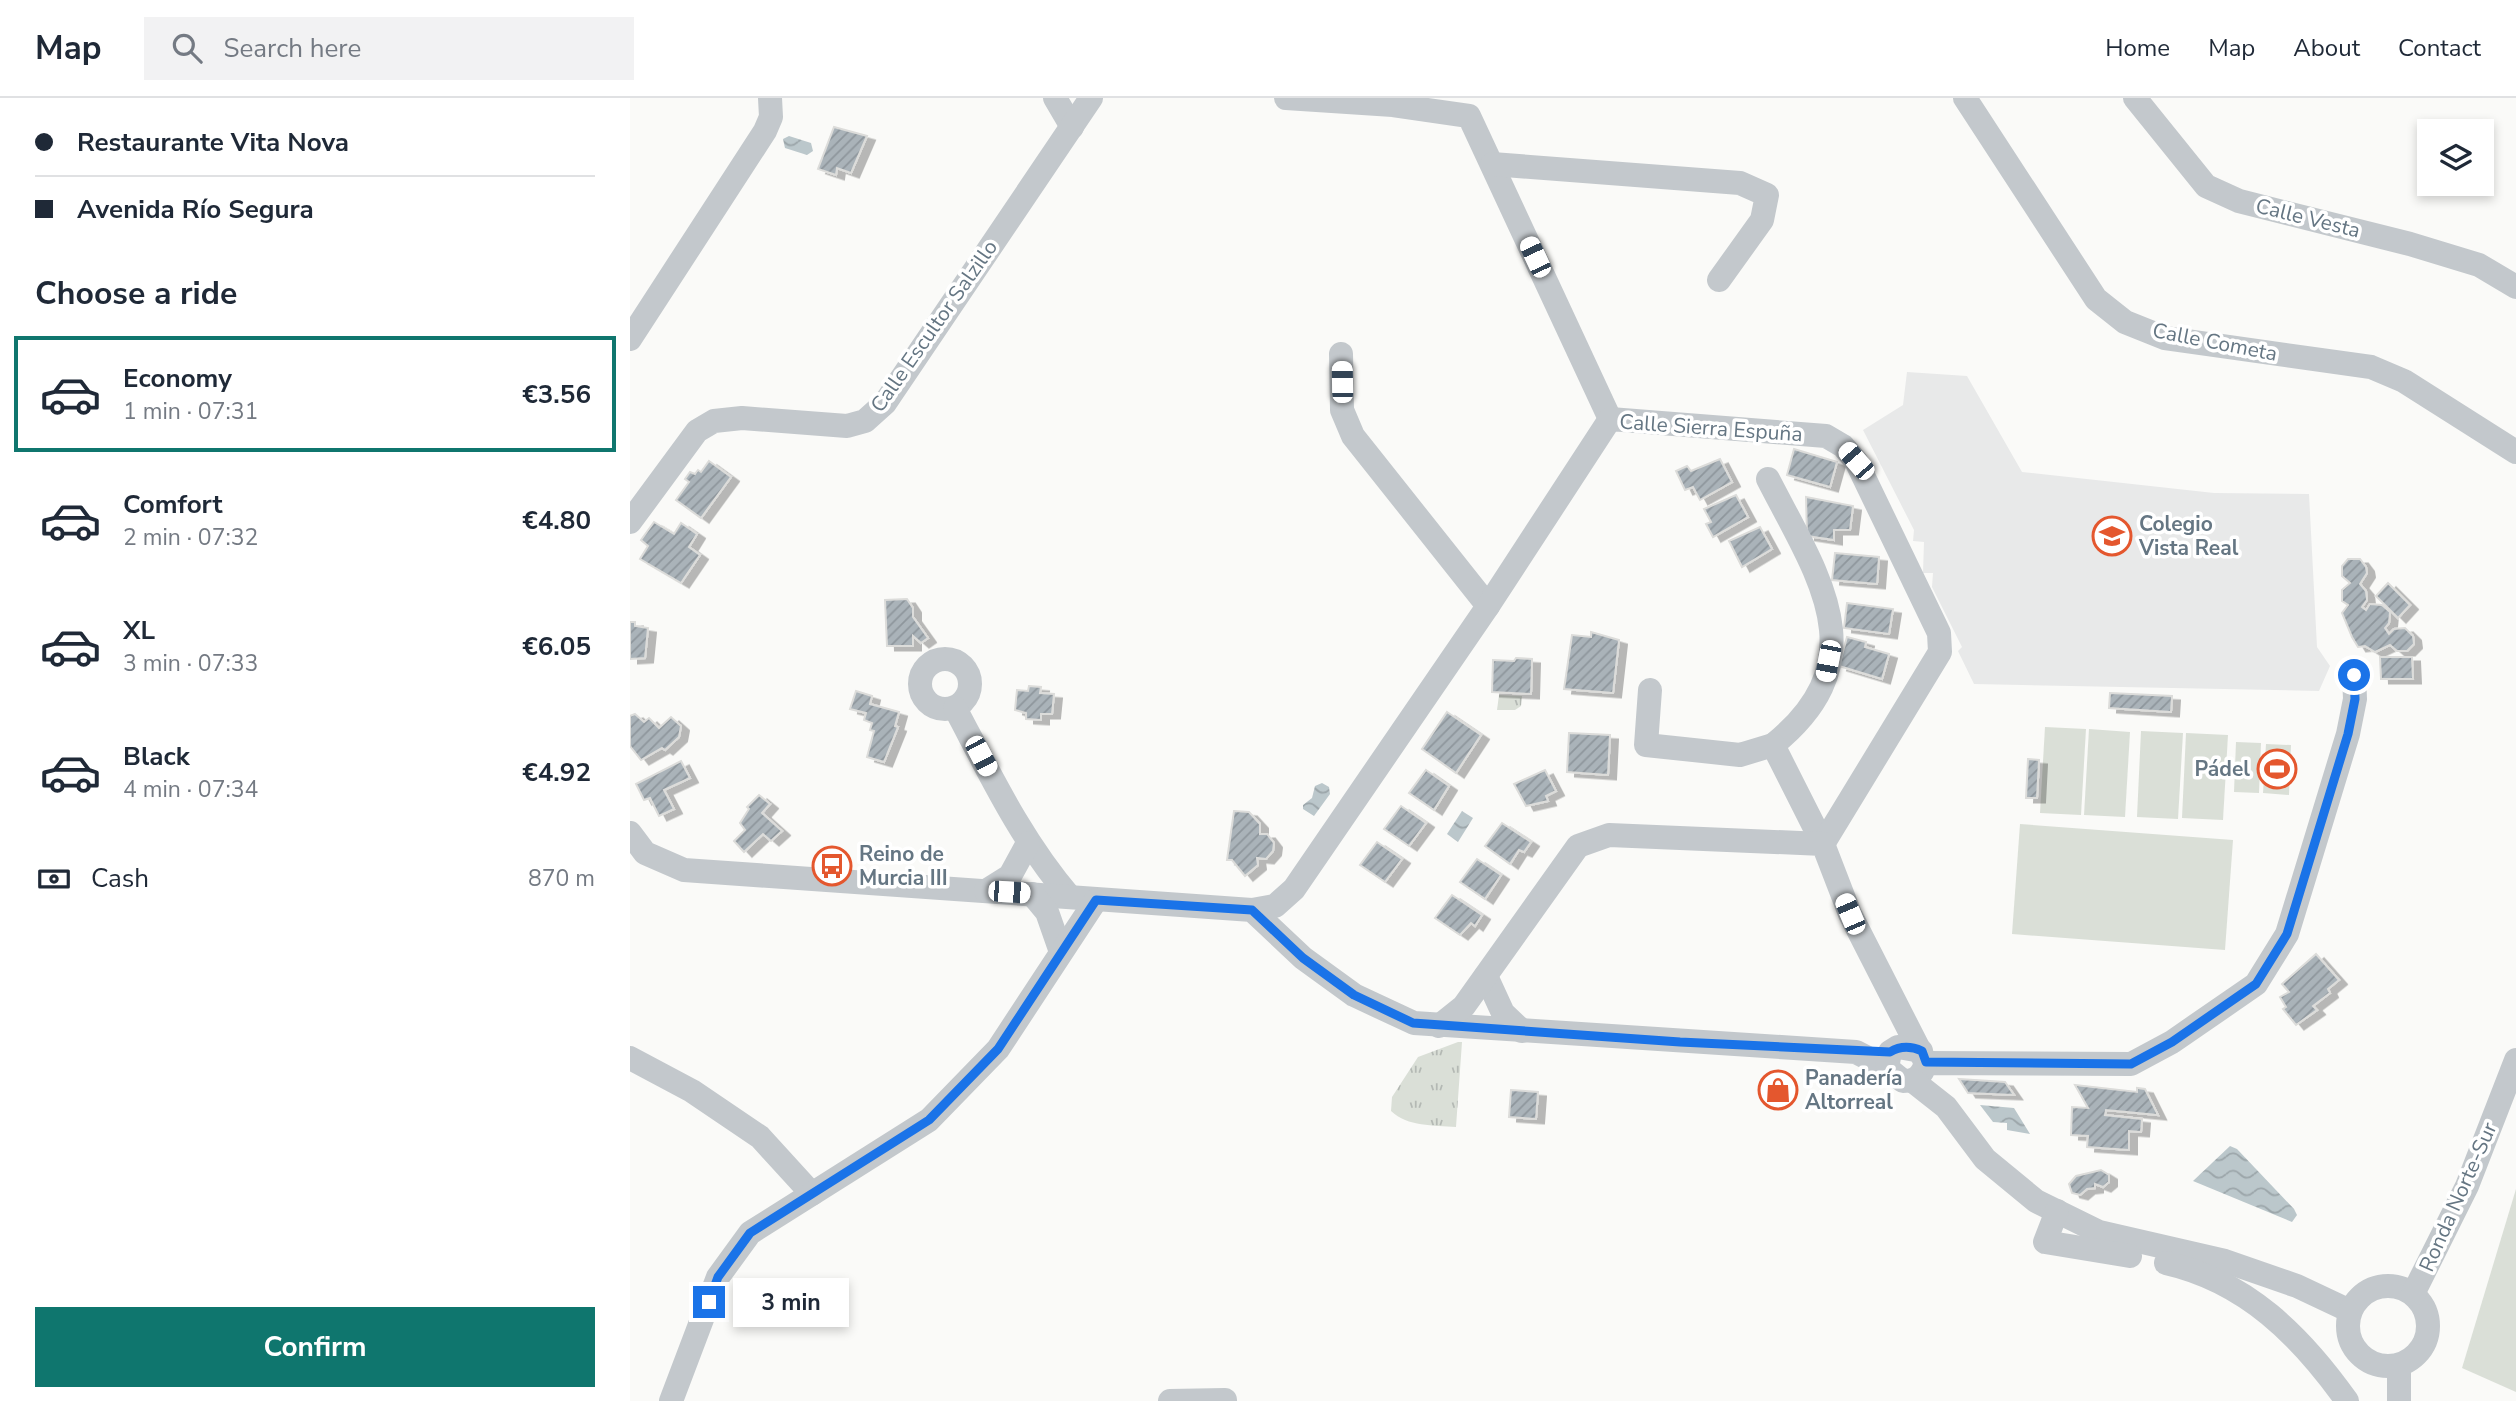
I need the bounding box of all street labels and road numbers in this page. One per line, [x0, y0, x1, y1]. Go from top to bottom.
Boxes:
street label: Calle Vesta [2253, 192, 2363, 244]
street label: Calle Escultor Salzillo [864, 234, 1004, 418]
street label: Calle Cometa [2150, 316, 2280, 368]
street label: Calle Sierra Espuña [1618, 408, 1804, 448]
street label: Ronda Norte-Sur [2413, 1117, 2504, 1276]

